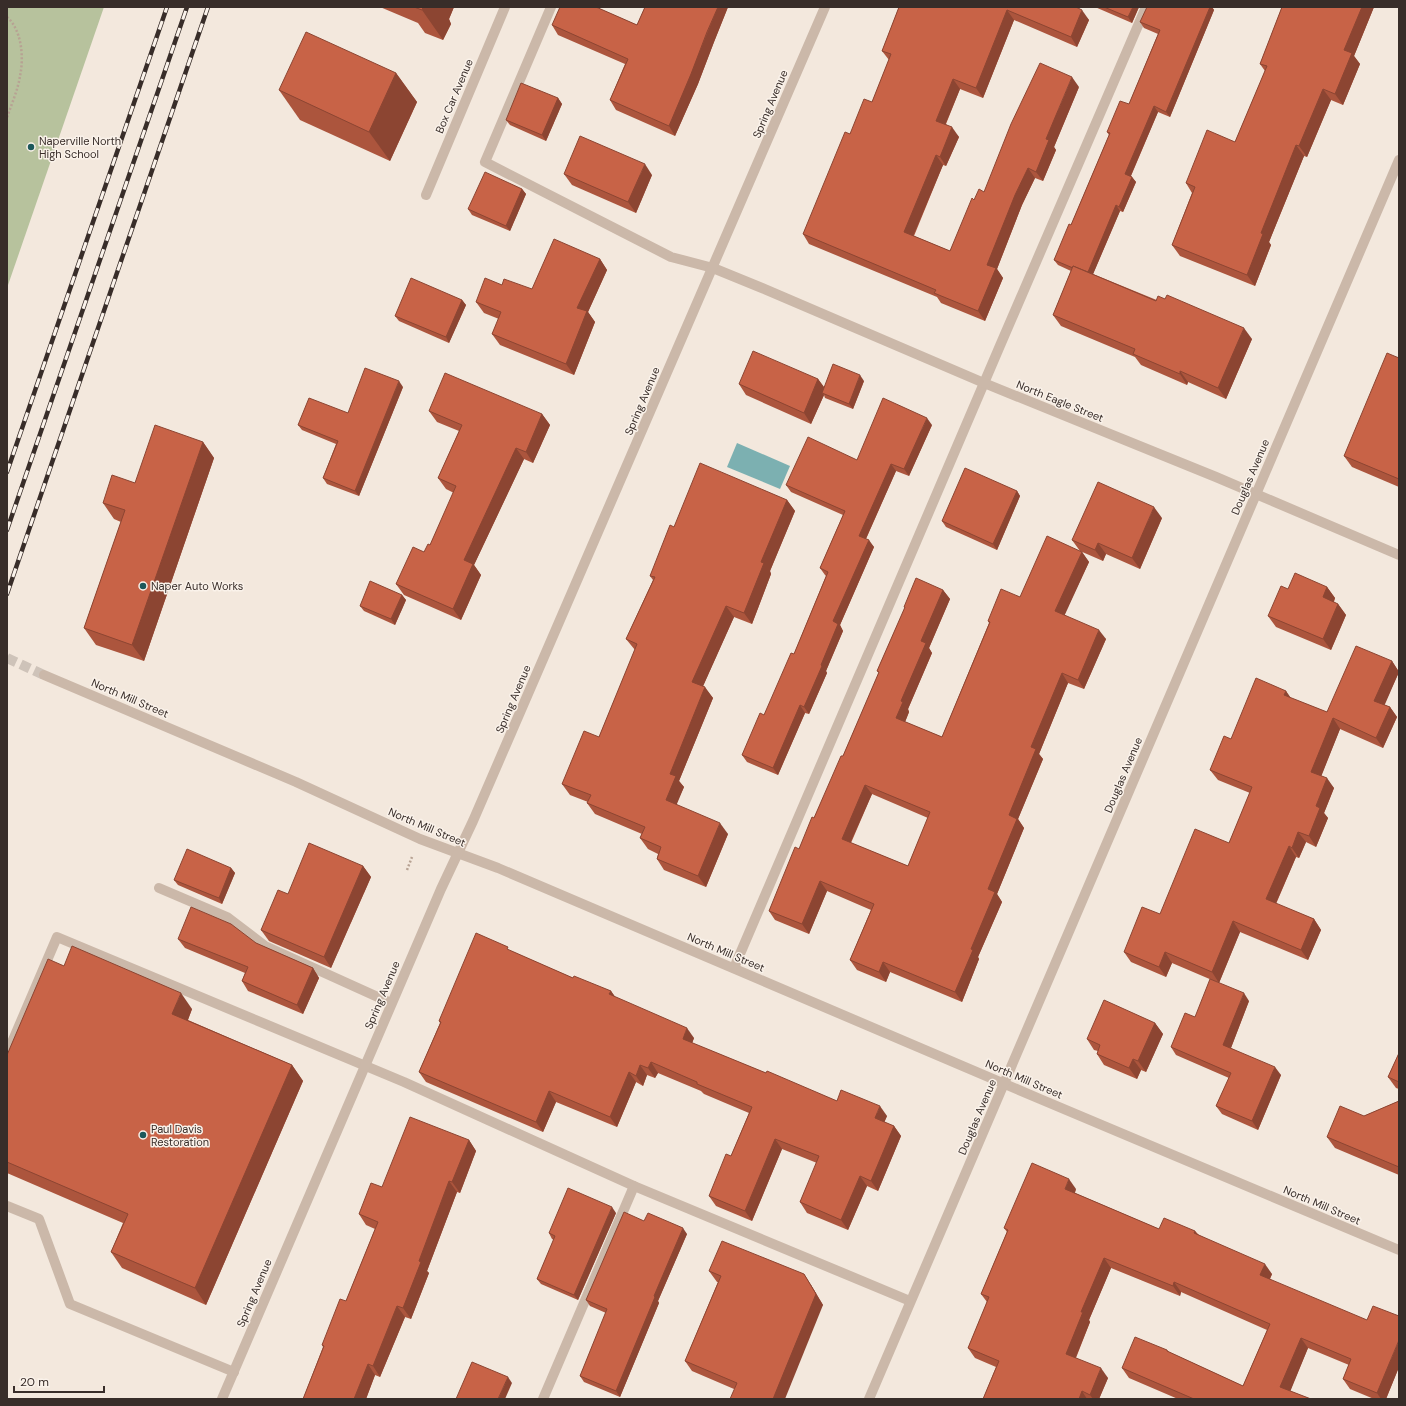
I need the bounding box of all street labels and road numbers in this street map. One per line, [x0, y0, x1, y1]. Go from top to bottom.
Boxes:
street label: Box Car Avenue [432, 57, 476, 135]
street label: Spring Avenue [749, 68, 791, 140]
street label: Spring Avenue [621, 365, 663, 437]
street label: North Eagle Street [1014, 377, 1106, 425]
street label: Douglas Avenue [1228, 437, 1272, 517]
street label: Spring Avenue [492, 663, 534, 735]
street label: North Mill Street [89, 675, 171, 721]
street label: Douglas Avenue [1101, 735, 1145, 815]
street label: North Mill Street [386, 804, 468, 850]
street label: North Mill Street [685, 929, 767, 975]
street label: Spring Avenue [361, 959, 403, 1031]
street label: North Mill Street [983, 1056, 1065, 1102]
street label: Douglas Avenue [955, 1077, 999, 1157]
street label: North Mill Street [1281, 1182, 1363, 1228]
street label: Spring Avenue [233, 1257, 275, 1329]

